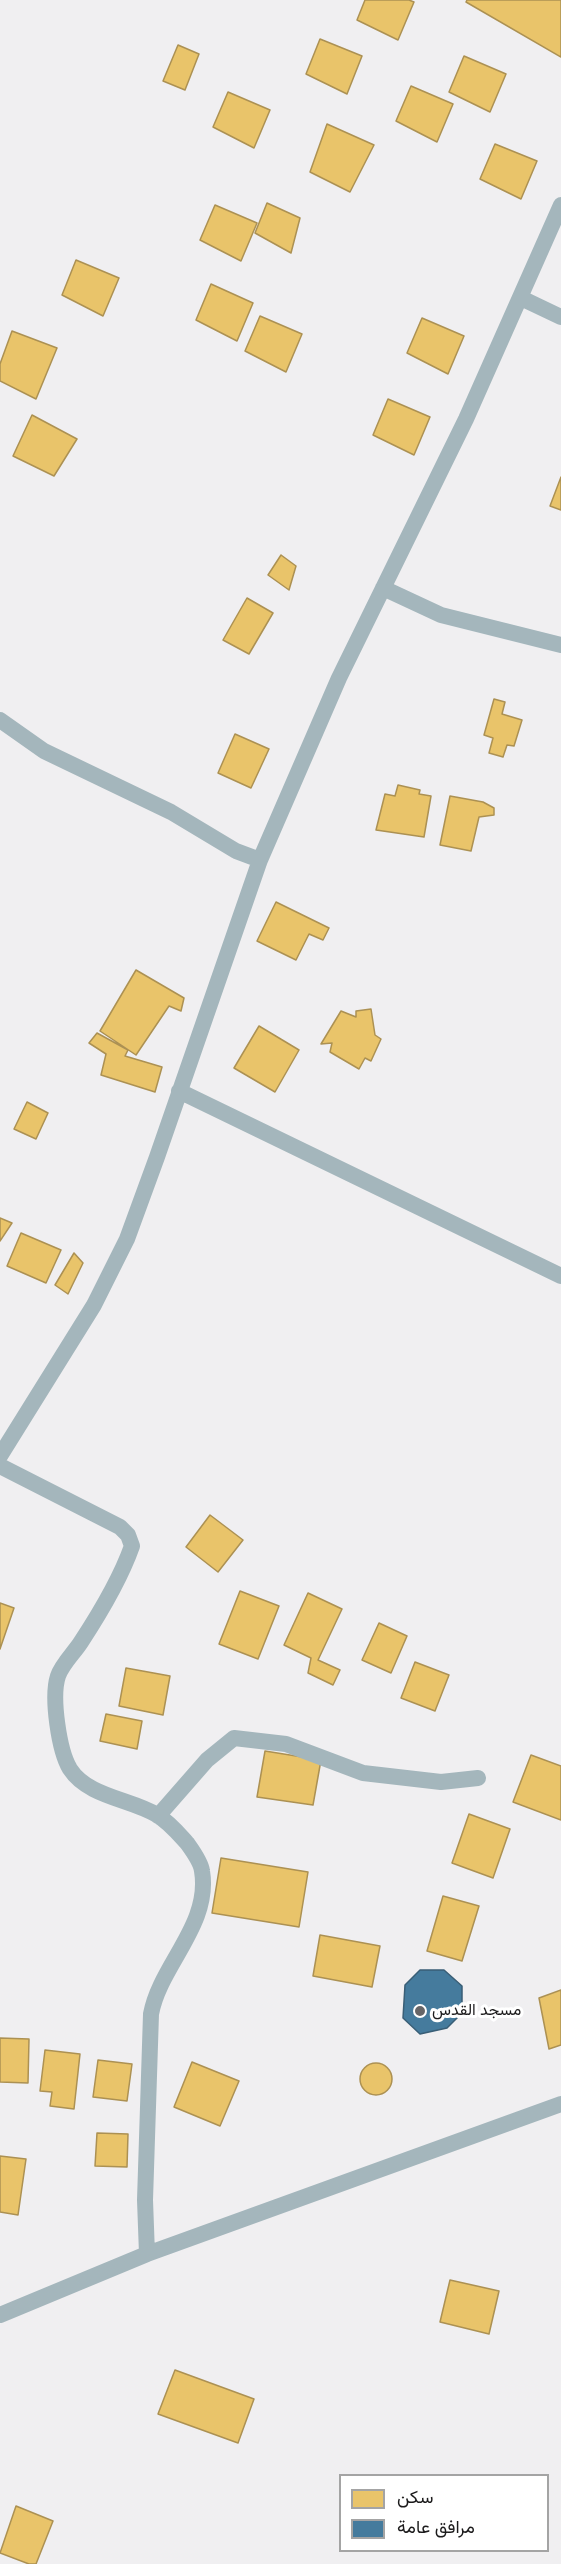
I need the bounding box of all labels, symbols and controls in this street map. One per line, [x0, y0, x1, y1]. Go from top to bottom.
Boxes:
place label: مسجد القدس [432, 2001, 521, 2021]
marker: مسجد القدس [413, 2004, 427, 2018]
legend [339, 2474, 549, 2552]
text: سكن [397, 2485, 433, 2509]
text: مرافق عامة [397, 2515, 475, 2539]

